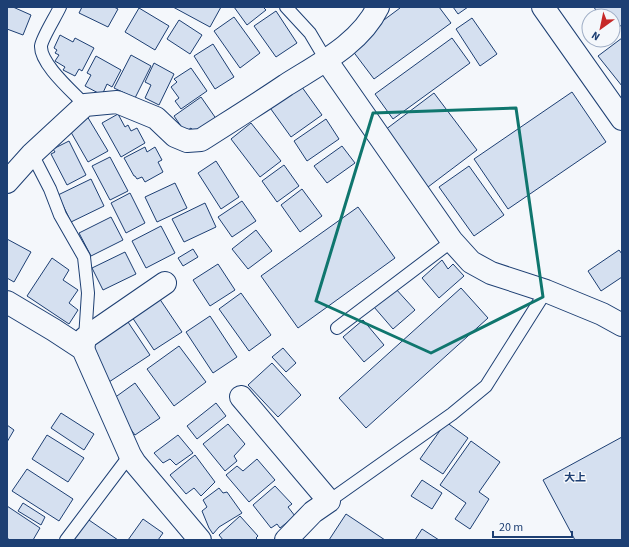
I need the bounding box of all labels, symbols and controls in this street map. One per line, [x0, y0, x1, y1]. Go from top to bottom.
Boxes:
north arrow [581, 8, 621, 48]
text: N [589, 28, 603, 44]
district label: 大上 [564, 470, 586, 485]
scale bar [493, 513, 572, 539]
text: 20 m [499, 519, 523, 536]

